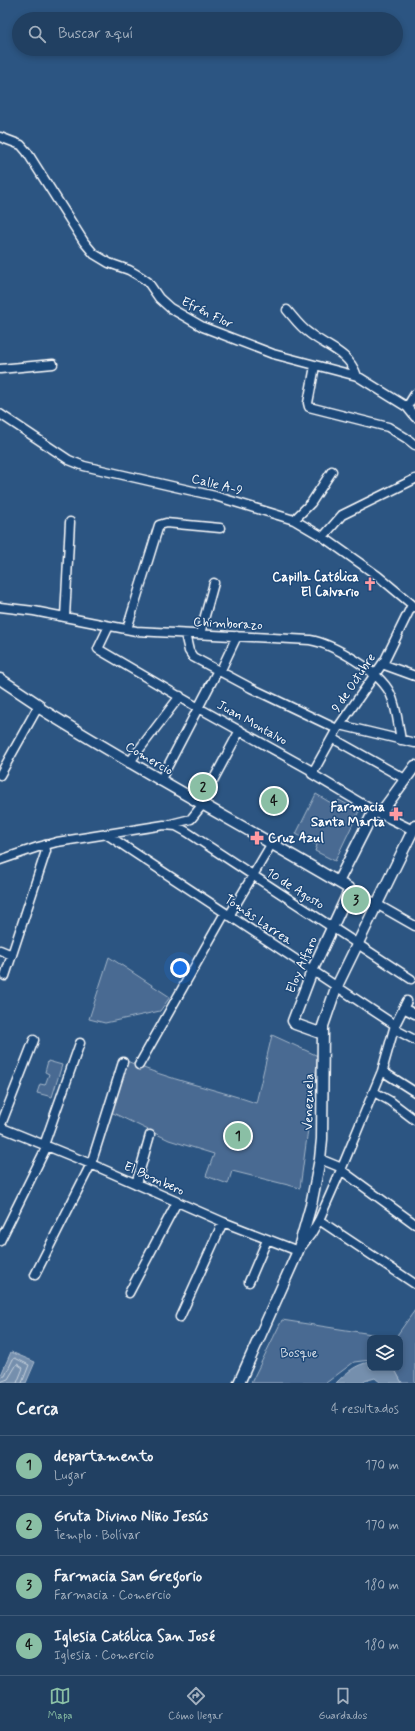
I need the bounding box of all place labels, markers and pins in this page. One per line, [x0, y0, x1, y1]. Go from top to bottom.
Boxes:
place label: Capilla Católica El Calvario [272, 569, 360, 601]
church icon: Capilla Católica El Calvario [362, 576, 378, 592]
pin: 2 [190, 772, 216, 802]
pin: 4 [261, 786, 287, 816]
place label: Farmacia Santa Marta [311, 799, 385, 831]
pharmacy icon: Farmacia Santa Marta [388, 806, 404, 822]
pharmacy icon: Cruz Azul [249, 830, 265, 846]
place label: Cruz Azul [268, 830, 324, 847]
pin: 3 [343, 885, 369, 915]
pin: 1 [225, 1121, 251, 1151]

